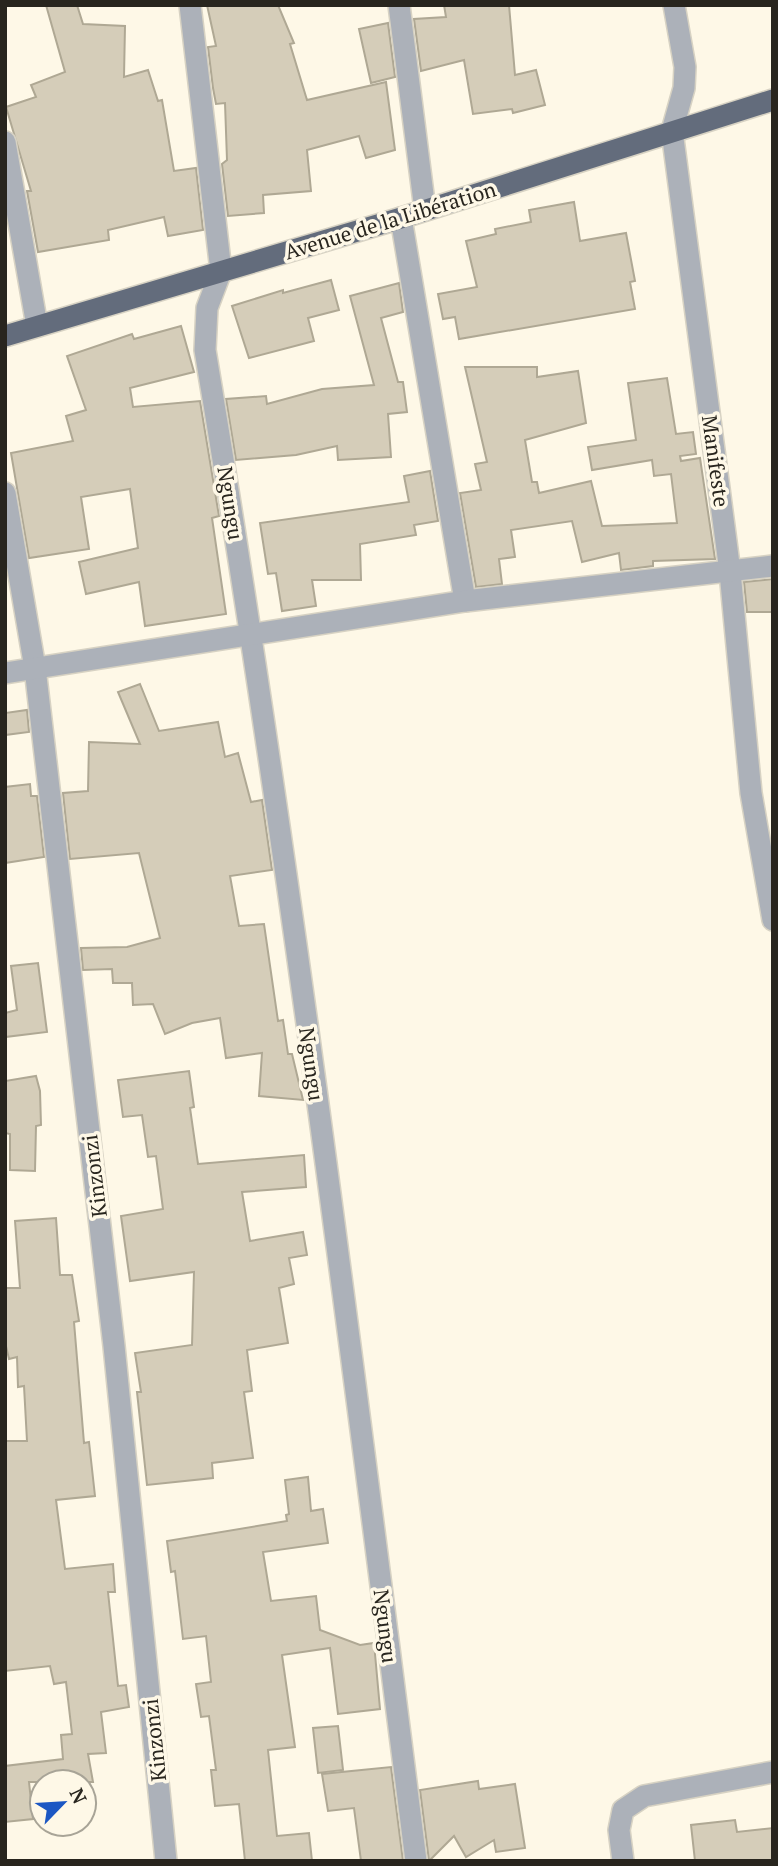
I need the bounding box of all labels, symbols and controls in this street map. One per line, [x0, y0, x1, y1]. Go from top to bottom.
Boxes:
street label: Avenue de la Libération [281, 174, 500, 266]
street label: Manifeste [696, 413, 736, 509]
street label: Ngungu [211, 464, 251, 542]
street label: Ngungu [293, 1025, 331, 1103]
street label: Kinzonzi [75, 1133, 113, 1219]
street label: Ngungu [368, 1588, 404, 1664]
street label: Kinzonzi [136, 1697, 172, 1783]
north arrow [28, 1768, 98, 1838]
text: N [64, 1784, 93, 1808]

